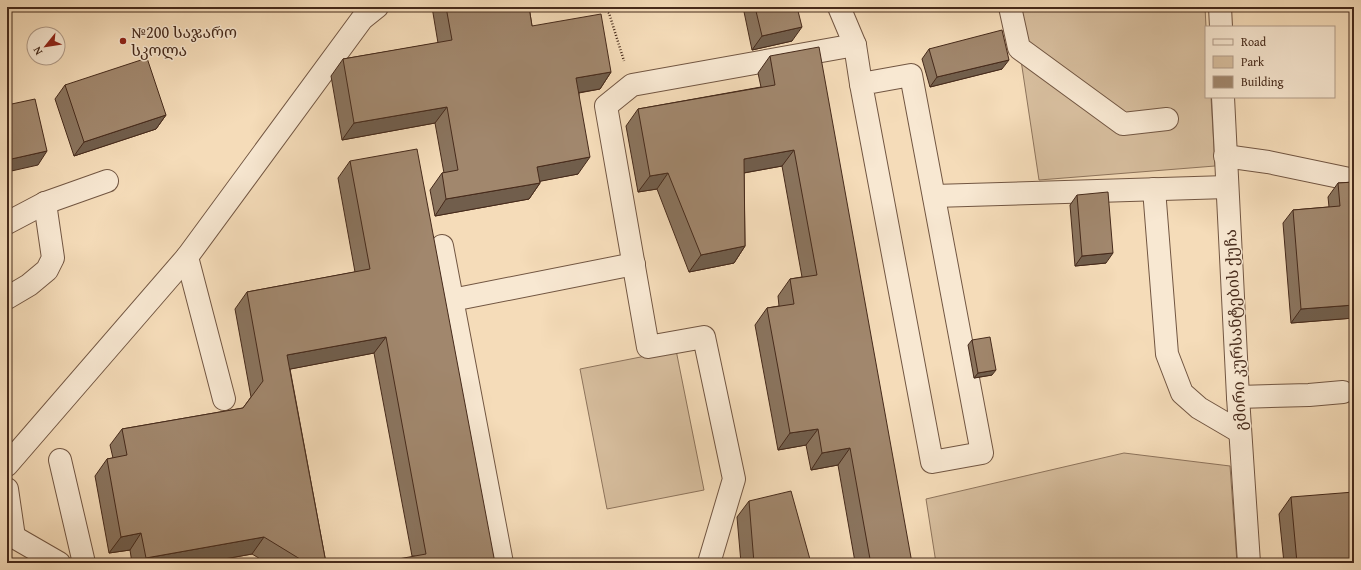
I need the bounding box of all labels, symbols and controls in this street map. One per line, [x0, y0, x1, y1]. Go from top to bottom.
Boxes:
place label: №200 საჯარო სკოლა [131, 20, 237, 62]
north arrow [26, 26, 66, 66]
legend [1205, 26, 1335, 98]
text: Road [1241, 33, 1267, 50]
marker: №200 საჯარო სკოლა [118, 36, 128, 46]
text: N [28, 43, 46, 58]
text: Park [1241, 53, 1265, 70]
text: Building [1241, 73, 1284, 90]
street label: გმირი კურსანტების ქუჩა [1218, 229, 1252, 431]

